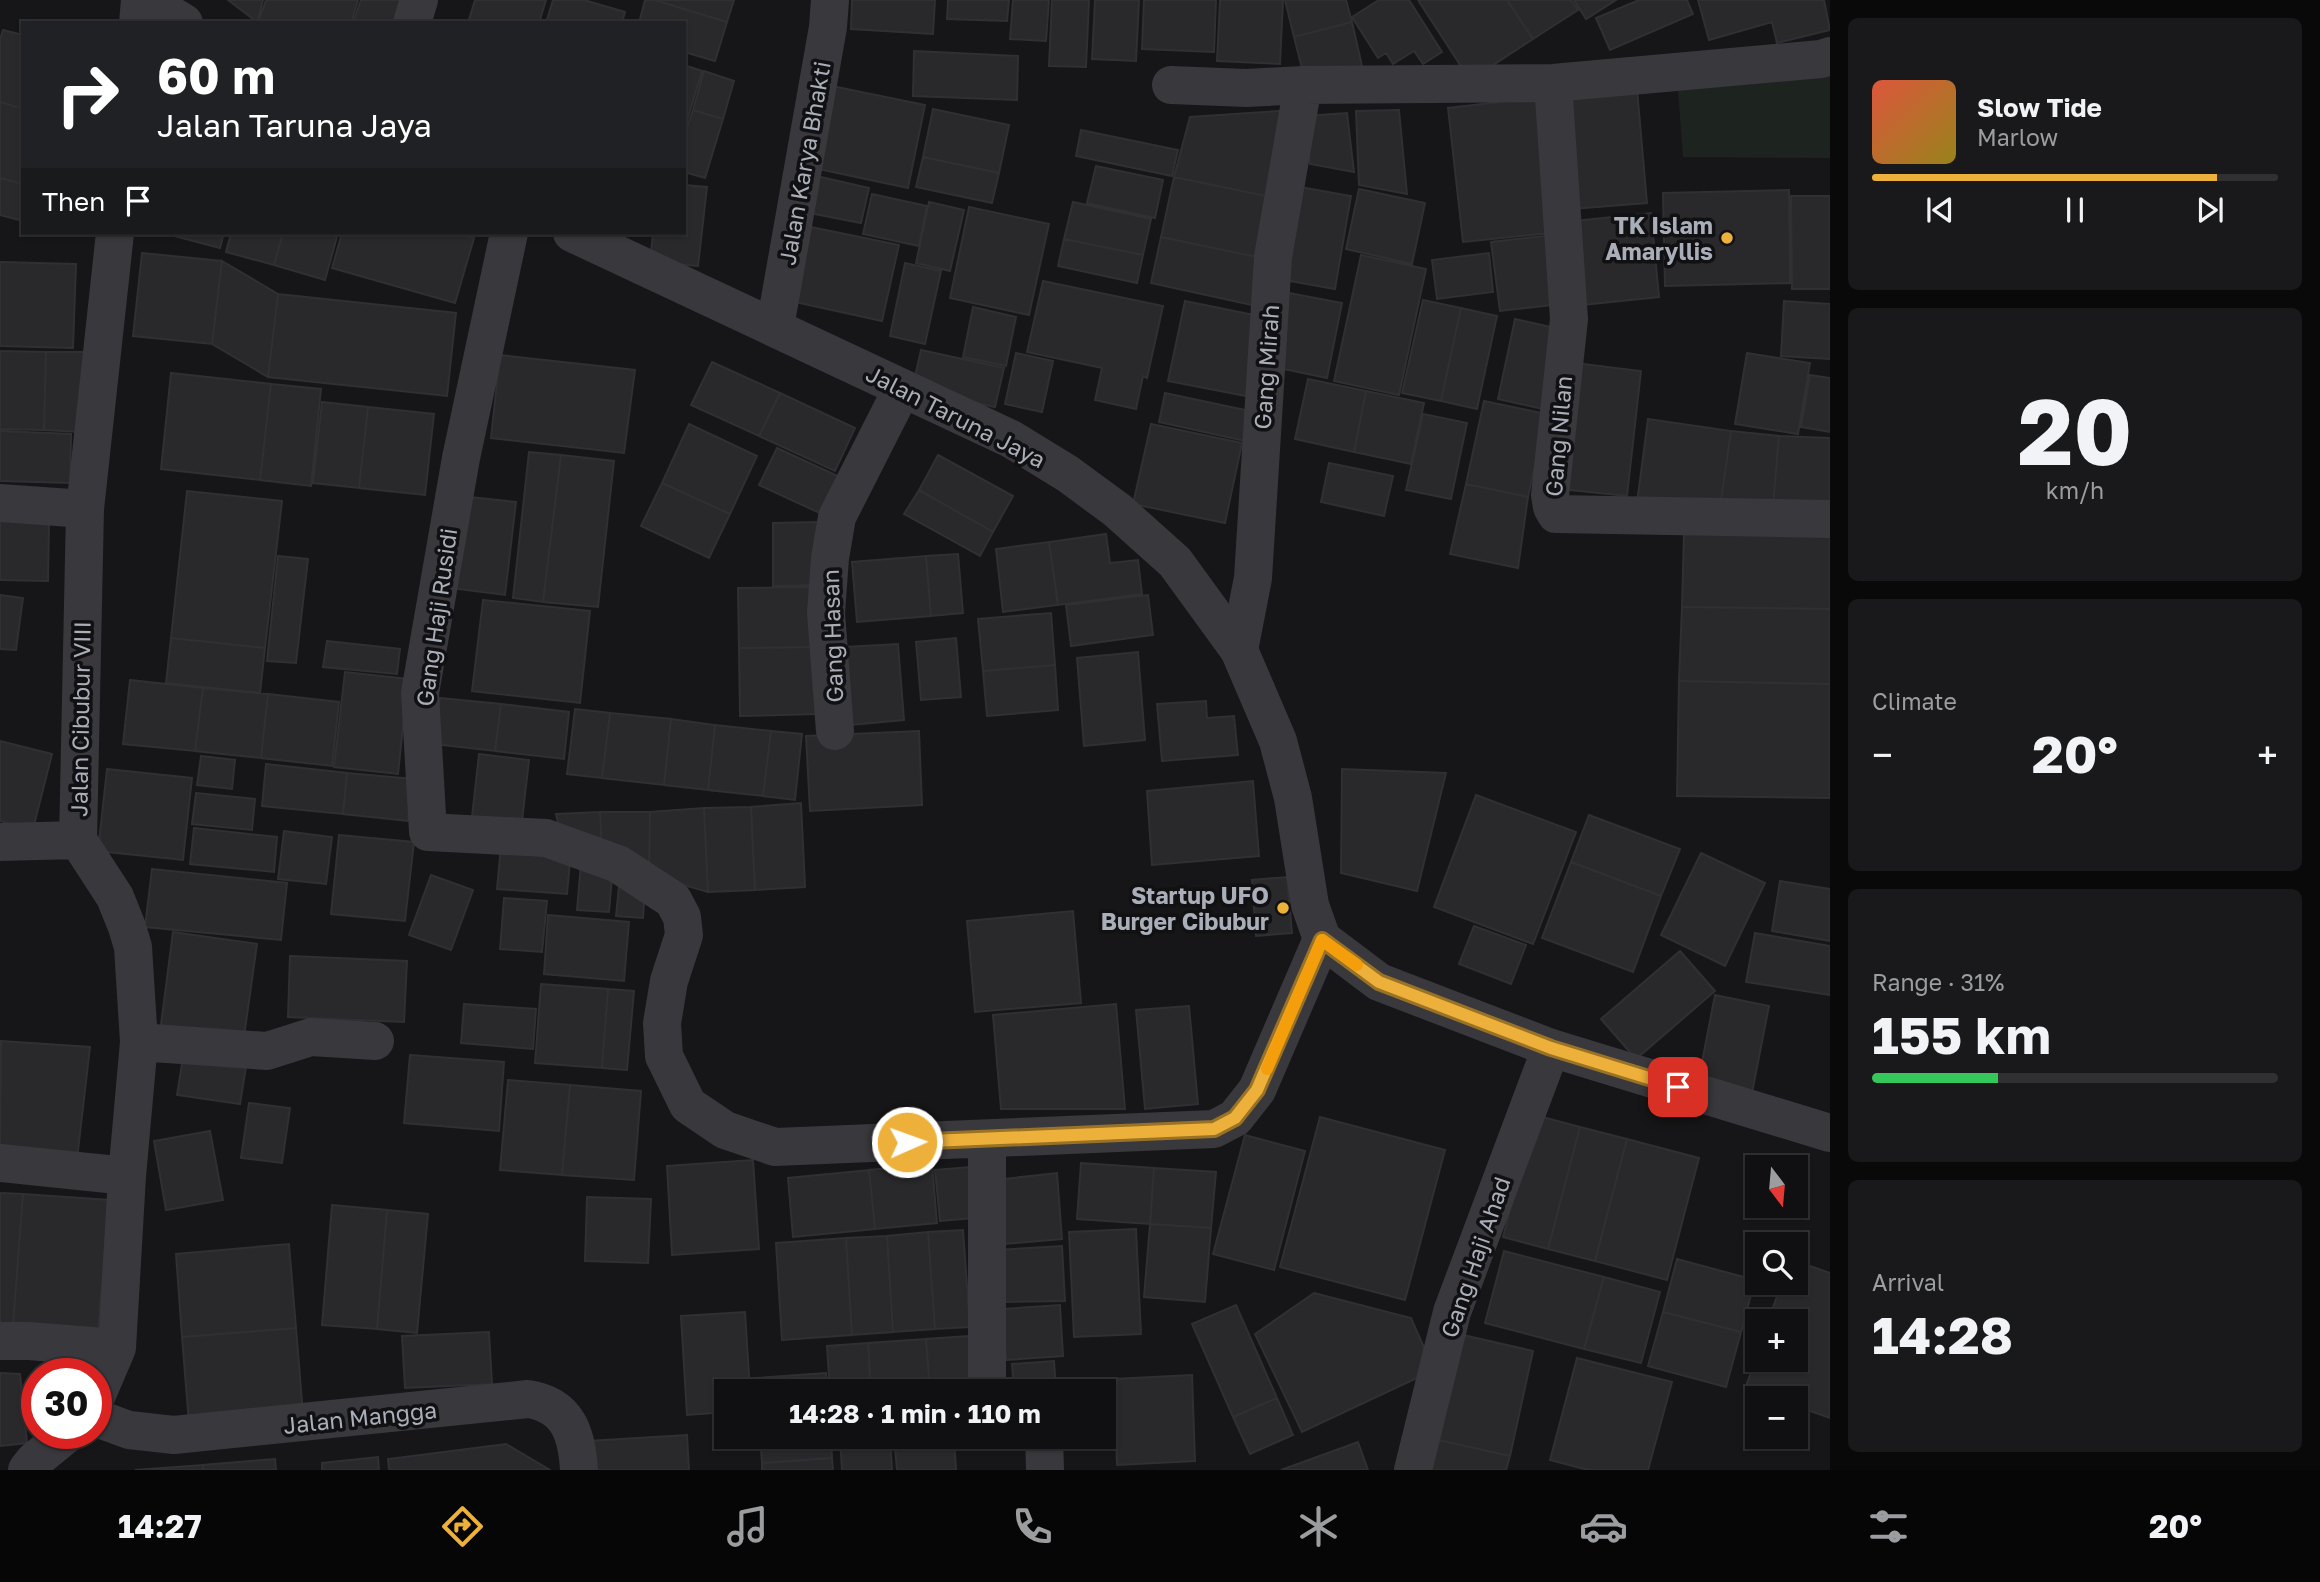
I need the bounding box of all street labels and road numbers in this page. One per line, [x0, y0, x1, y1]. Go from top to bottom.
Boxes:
street label: Jalan Karya Bhakti [772, 59, 836, 267]
street label: Gang Mirah [1248, 304, 1284, 430]
street label: Jalan Taruna Jaya [862, 359, 1050, 473]
street label: Gang Nilan [1539, 374, 1577, 498]
street label: Gang Haji Rusidi [410, 526, 462, 708]
street label: Gang Hasan [816, 569, 848, 703]
street label: Jalan Cibubur VIII [64, 621, 96, 817]
street label: Gang Haji Ahad [1434, 1173, 1516, 1341]
street label: Jalan Mangga [282, 1395, 438, 1439]

